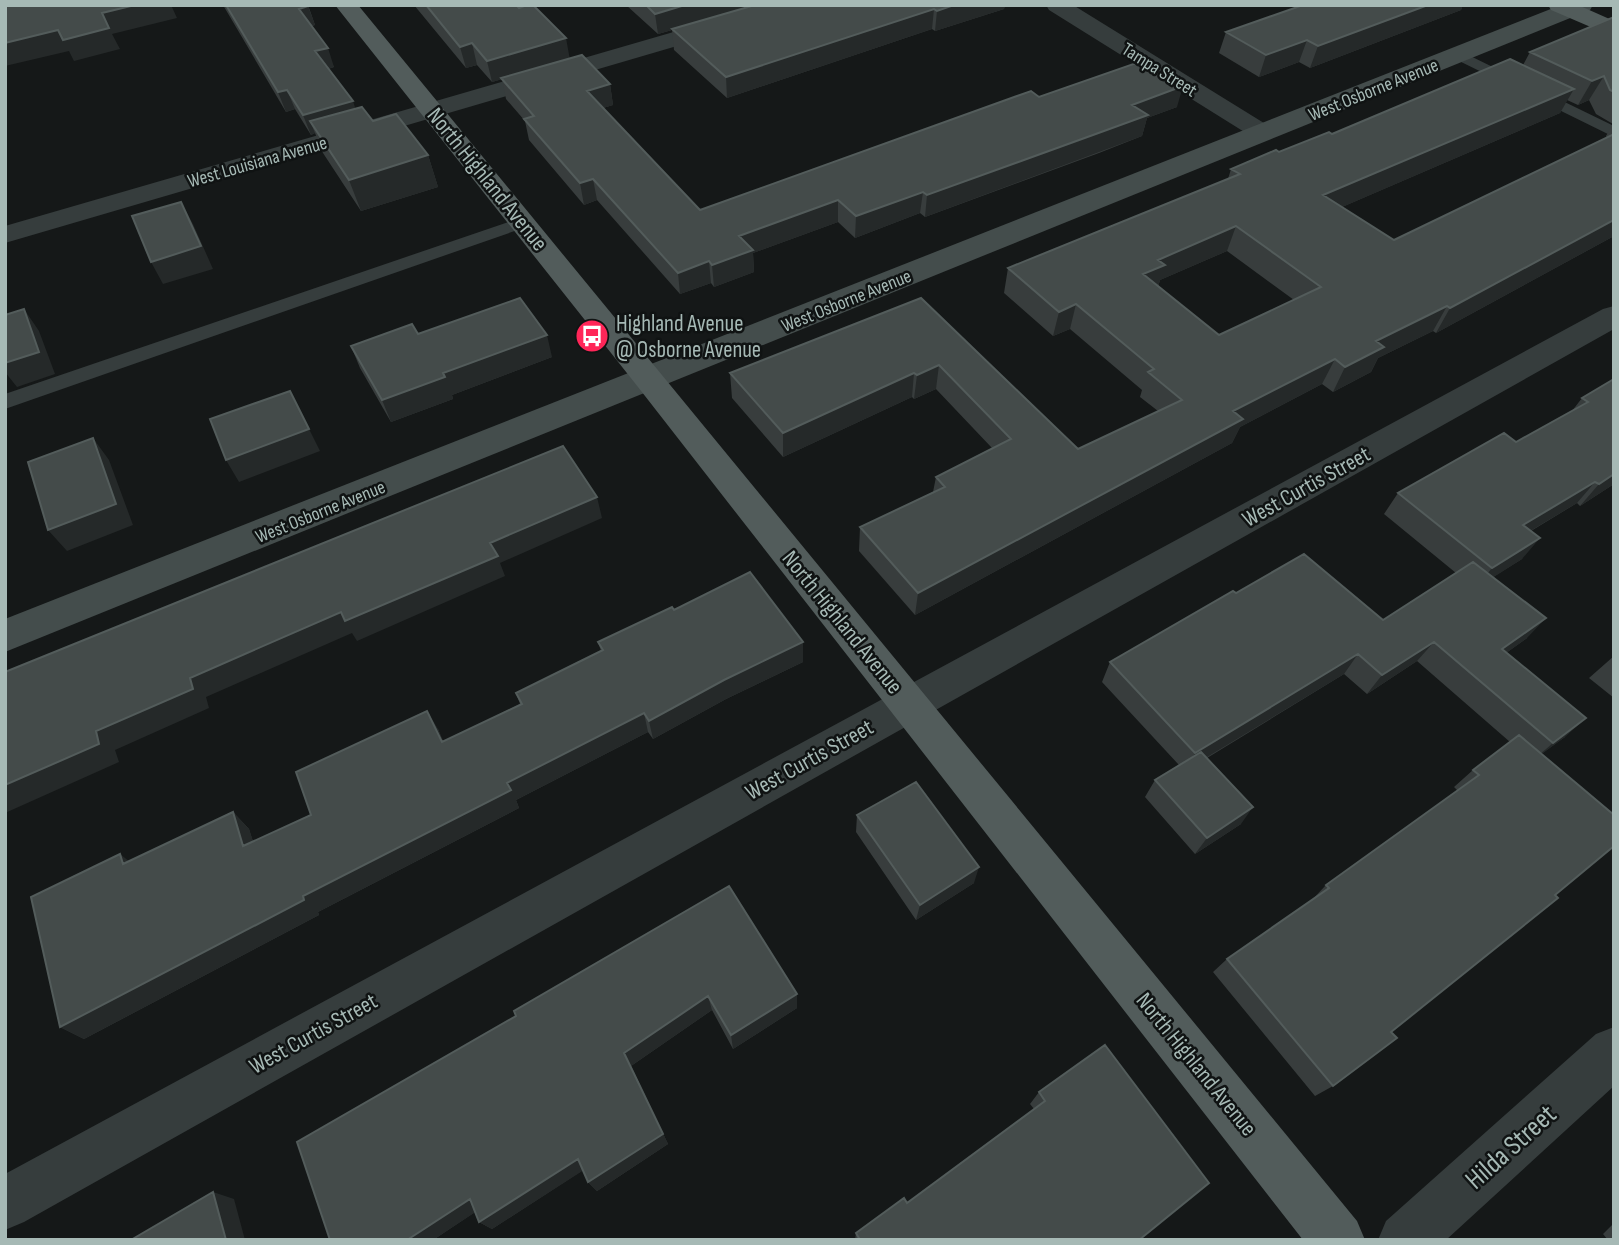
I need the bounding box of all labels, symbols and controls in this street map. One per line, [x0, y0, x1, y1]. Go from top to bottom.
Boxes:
street label: Tampa Street [1117, 38, 1201, 102]
street label: West Osborne Avenue [1305, 54, 1442, 127]
street label: North Highland Avenue [421, 102, 554, 257]
street label: West Louisiana Avenue [185, 132, 330, 193]
street label: West Osborne Avenue [778, 265, 915, 338]
place label: Highland Avenue @ Osborne Avenue [616, 310, 761, 364]
bus stop icon: Highland Avenue @ Osborne Avenue [573, 317, 611, 355]
street label: West Curtis Street [1238, 440, 1375, 534]
street label: West Osborne Avenue [252, 476, 389, 549]
street label: North Highland Avenue [776, 545, 909, 700]
street label: West Curtis Street [741, 713, 878, 807]
street label: West Curtis Street [245, 987, 382, 1081]
street label: North Highland Avenue [1130, 987, 1263, 1142]
street label: Hilda Street [1459, 1098, 1563, 1196]

